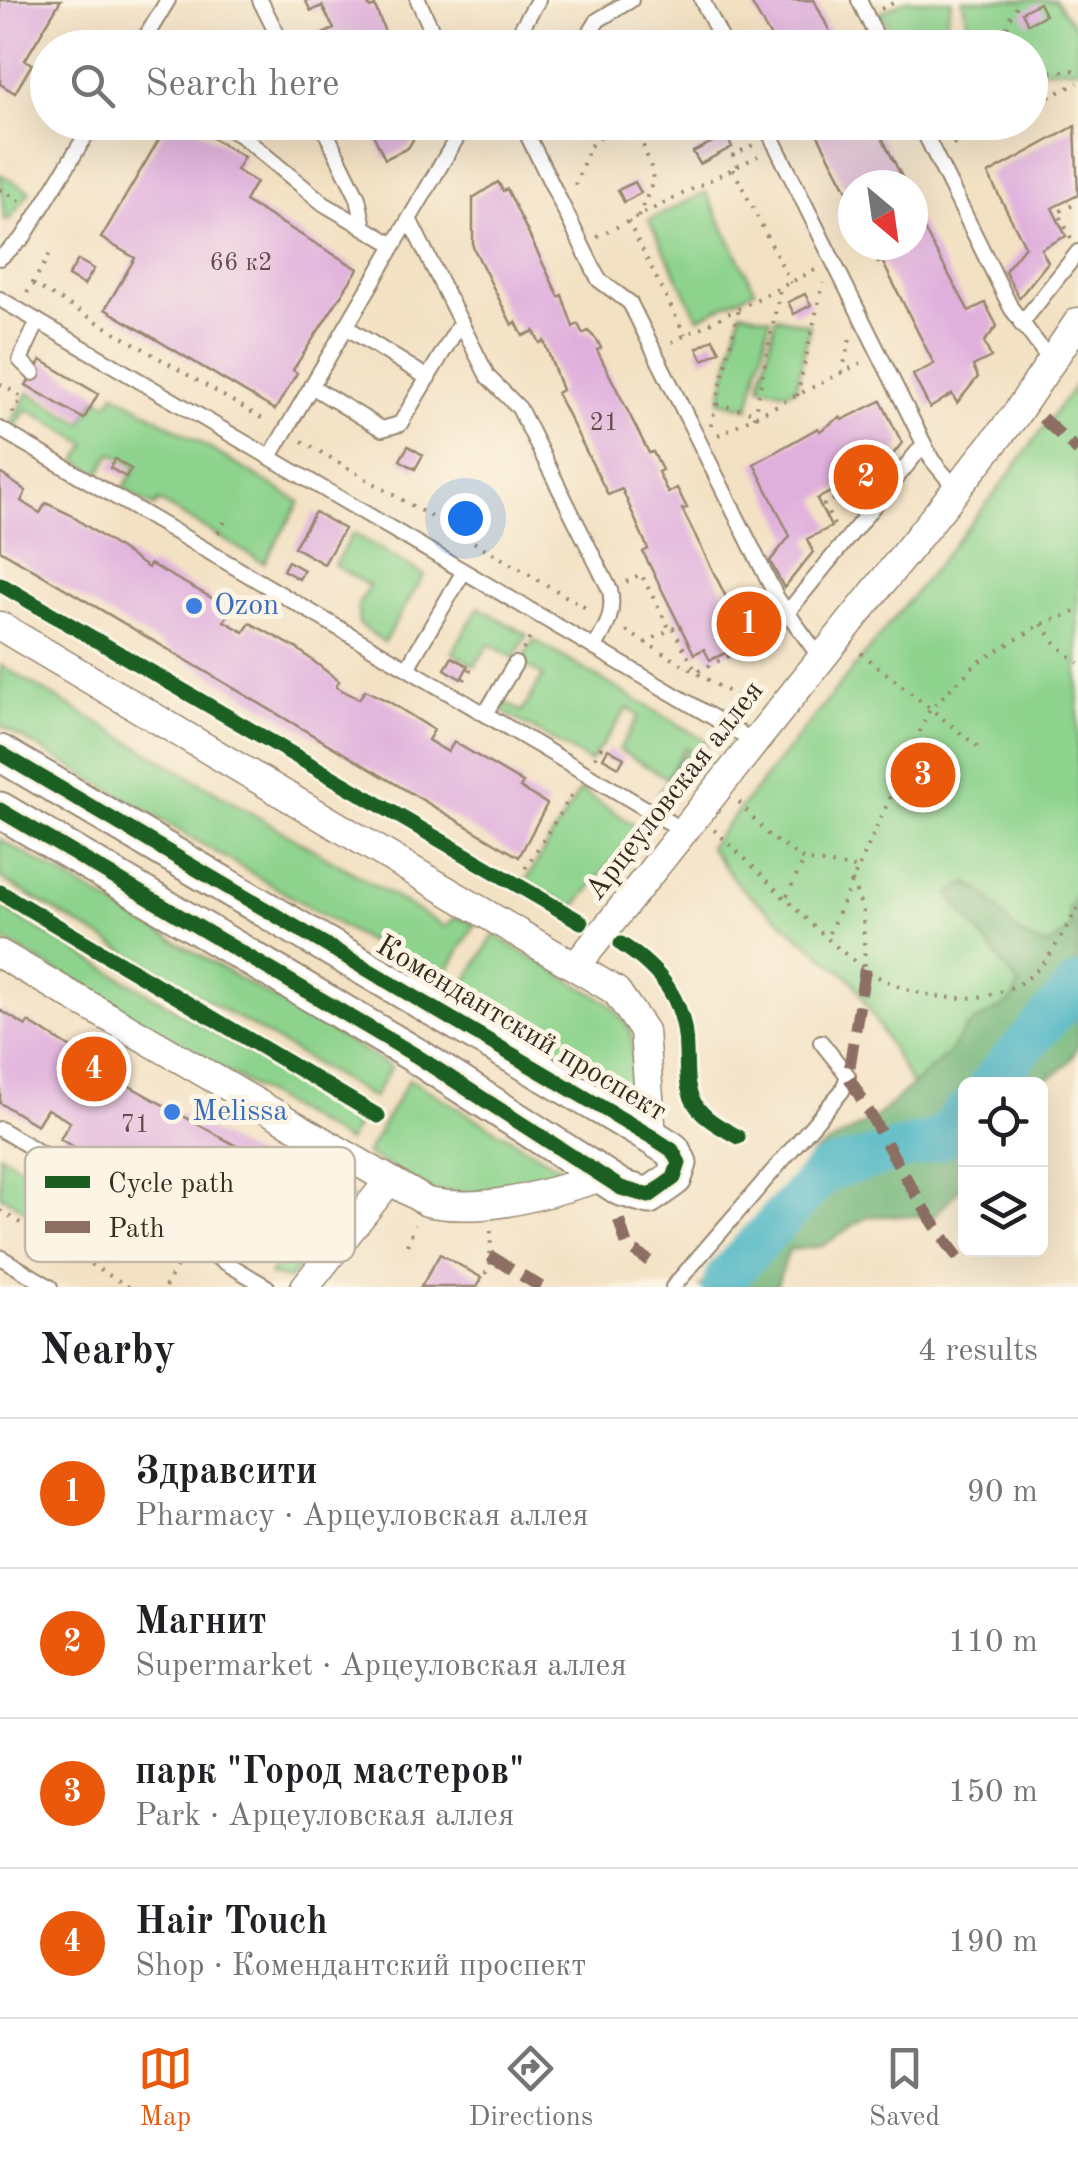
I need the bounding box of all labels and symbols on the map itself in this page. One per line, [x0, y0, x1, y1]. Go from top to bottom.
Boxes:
north arrow [838, 170, 928, 260]
house number: 66 к2 [209, 251, 273, 276]
house number: 21 [589, 411, 619, 436]
pin: 2 [834, 440, 898, 514]
your location [440, 493, 491, 544]
pin: 1 [716, 586, 782, 662]
place label: Ozon [214, 591, 279, 621]
marker: Ozon [183, 595, 205, 617]
street label: Арцеуловская аллея [580, 676, 770, 906]
pin: 3 [890, 738, 956, 812]
street label: Комендантский проспект [371, 930, 671, 1128]
pin: 4 [62, 1032, 126, 1106]
place label: Melissa [192, 1097, 288, 1127]
marker: Melissa [161, 1101, 183, 1123]
house number: 71 [120, 1113, 150, 1138]
legend [25, 1147, 355, 1262]
text: Cycle path [108, 1171, 234, 1199]
text: Path [108, 1216, 165, 1244]

